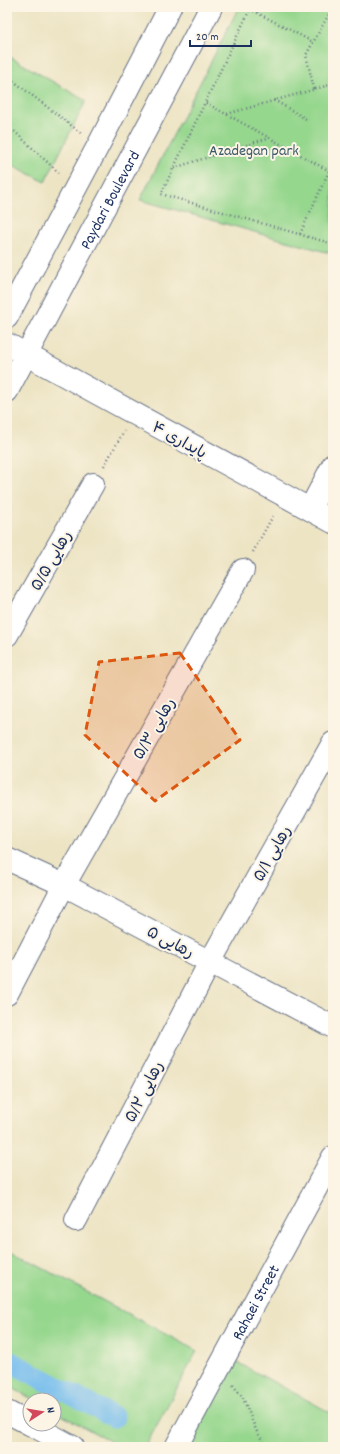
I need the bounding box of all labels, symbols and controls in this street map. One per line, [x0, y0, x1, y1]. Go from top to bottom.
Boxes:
scale bar [190, 22, 251, 48]
text: 20 m [196, 29, 219, 46]
park label: Azadegan park [209, 140, 299, 163]
street label: Paydari Boulevard [75, 147, 147, 254]
street label: پایداری ۴ [147, 417, 210, 466]
street label: رهایی ۵/۵ [26, 527, 79, 596]
street label: رهایی ۵/۳ [128, 694, 182, 765]
street label: رهایی ۵/۱ [248, 822, 298, 886]
street label: رهایی ۵ [142, 921, 198, 965]
street label: رهایی ۵/۲ [120, 1058, 170, 1127]
street label: Rahaei Street [227, 1261, 287, 1345]
north arrow [22, 1392, 62, 1432]
text: N [41, 1406, 58, 1415]

